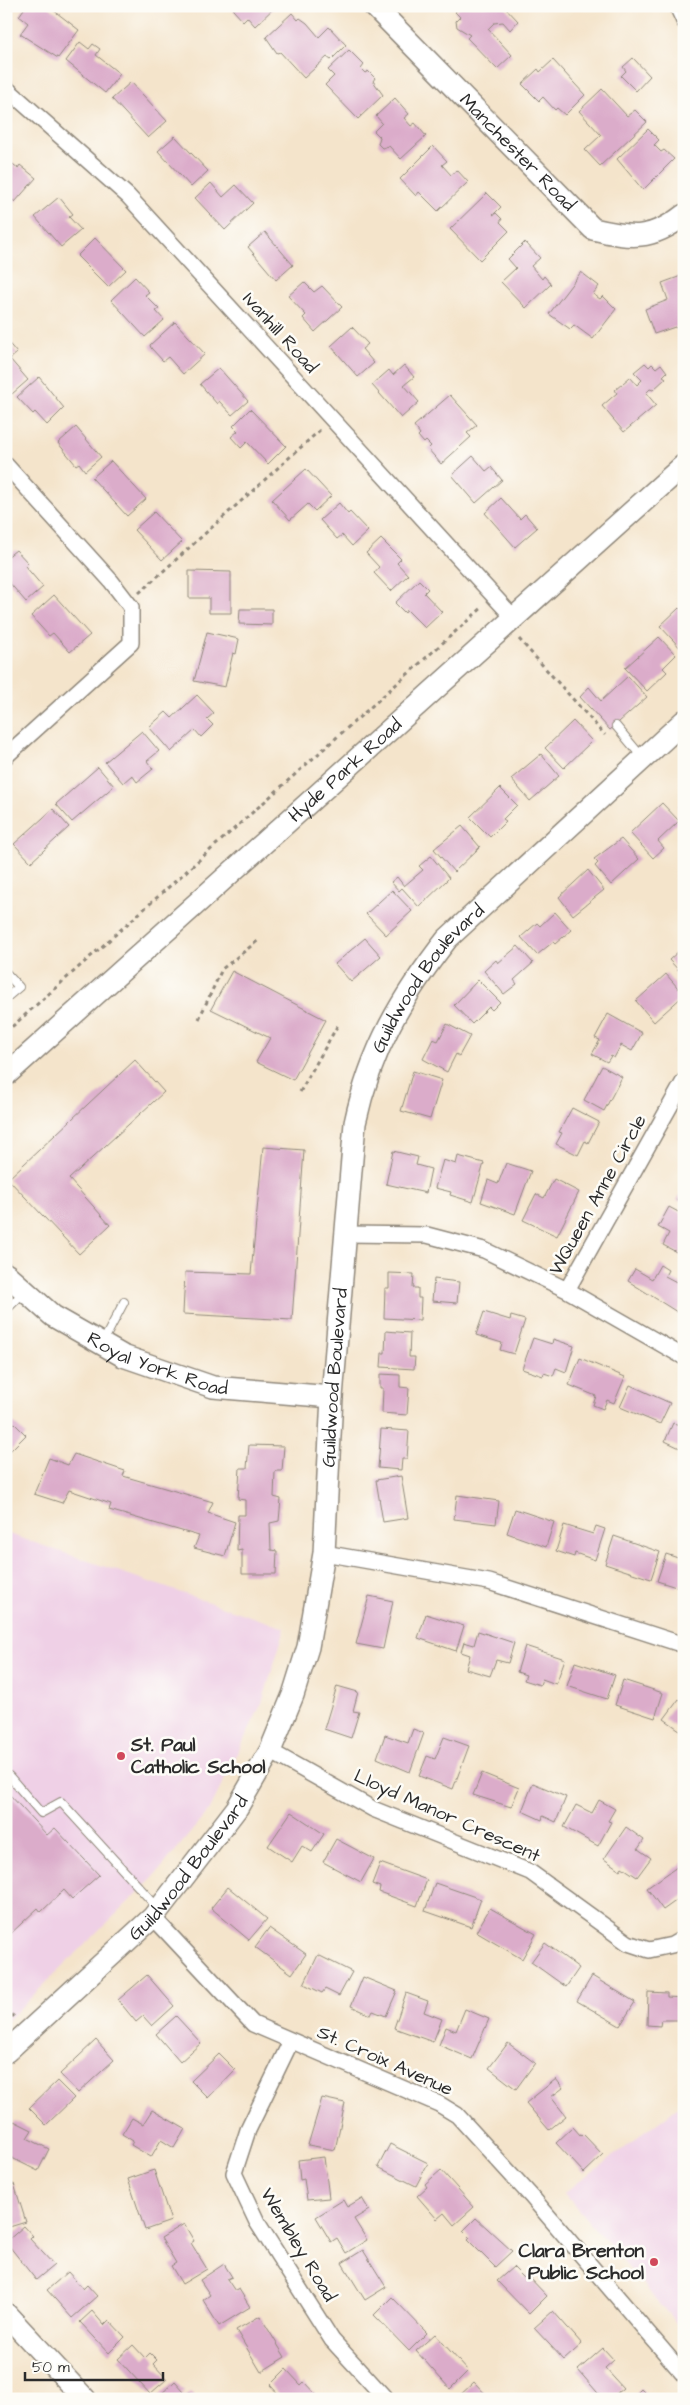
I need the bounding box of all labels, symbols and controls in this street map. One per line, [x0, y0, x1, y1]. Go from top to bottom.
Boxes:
street label: Manchester Road [453, 87, 582, 218]
street label: Ivanhill Road [236, 286, 324, 380]
street label: Hyde Park Road [282, 711, 408, 828]
street label: Guildwood Boulevard [365, 897, 491, 1057]
street label: WQueen Anne Circle [543, 1110, 653, 1280]
street label: Guildwood Boulevard [315, 1287, 355, 1468]
street label: Royal York Road [82, 1325, 229, 1402]
place label: St. Paul Catholic School [130, 1732, 265, 1781]
marker: St. Paul Catholic School [115, 1750, 127, 1762]
street label: Lloyd Manor Crescent [349, 1763, 545, 1870]
street label: Guildwood Boulevard [122, 1790, 255, 1947]
street label: St. Croix Avenue [313, 2019, 457, 2103]
street label: Wembley Road [252, 2183, 343, 2308]
place label: Clara Brenton Public School [518, 2238, 644, 2287]
marker: Clara Brenton Public School [648, 2256, 660, 2268]
scale bar [25, 2350, 162, 2382]
text: 50 m [32, 2357, 70, 2378]

